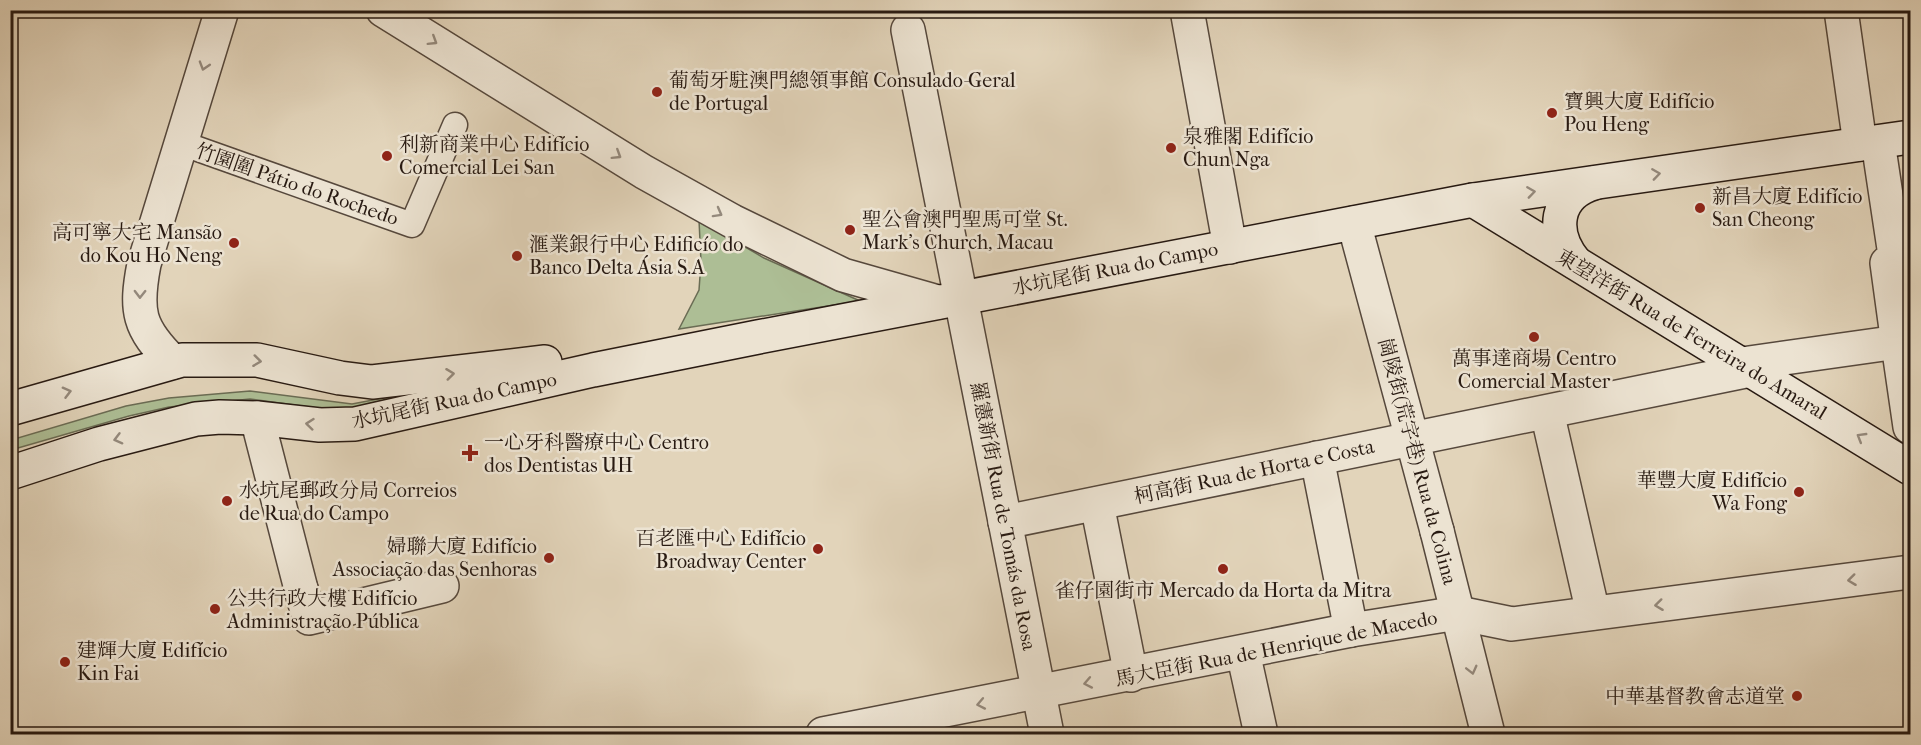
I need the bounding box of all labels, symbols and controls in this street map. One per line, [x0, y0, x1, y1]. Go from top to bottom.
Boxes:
one-way arrow [427, 34, 437, 46]
one-way arrow [199, 60, 211, 71]
place label: 葡萄牙駐澳門總領事館 Consulado-Geral de Portugal [669, 69, 1016, 115]
marker: 葡萄牙駐澳門總領事館 Consulado-Geral de Portugal [650, 85, 664, 99]
place label: 寶興大廈 Edifício Pou Heng [1564, 90, 1714, 136]
marker: 寶興大廈 Edifício Pou Heng [1545, 106, 1559, 120]
place label: 泉雅閣 Edifício Chun Nga [1183, 125, 1313, 171]
place label: 利新商業中心 Edifício Comercial Lei San [399, 133, 589, 179]
street label: 竹園圍 Pátio do Rochedo [192, 139, 401, 230]
marker: 泉雅閣 Edifício Chun Nga [1164, 141, 1178, 155]
one-way arrow [610, 148, 621, 159]
marker: 利新商業中心 Edifício Comercial Lei San [380, 149, 394, 163]
one-way arrow [1652, 168, 1661, 180]
place label: 新昌大廈 Edifício San Cheong [1712, 185, 1862, 231]
one-way arrow [1526, 186, 1535, 198]
marker: 新昌大廈 Edifício San Cheong [1693, 201, 1707, 215]
one-way arrow [712, 206, 722, 217]
place label: 聖公會澳門聖馬可堂 St. Mark's Church, Macau [862, 208, 1068, 254]
place label: 高可寧大宅 Mansão do Kou Ho Neng [52, 221, 222, 267]
marker: 聖公會澳門聖馬可堂 St. Mark's Church, Macau [843, 223, 857, 237]
place label: 滙業銀行中心 Edificío do Banco Delta Ásia S.A [529, 233, 743, 279]
marker: 高可寧大宅 Mansão do Kou Ho Neng [227, 236, 241, 250]
street label: 水坑尾街 Rua do Campo [1010, 237, 1220, 300]
street label: 東望洋街 Rua de Ferreira do Amaral [1552, 244, 1831, 425]
marker: 滙業銀行中心 Edificío do Banco Delta Ásia S.A [510, 249, 524, 263]
one-way arrow [134, 289, 146, 298]
marker: 萬事達商場 Centro Comercial Master [1527, 330, 1541, 344]
street label: 崗陵街(荒字巷) Rua da Colina [1373, 335, 1462, 588]
place label: 萬事達商場 Centro Comercial Master [1452, 347, 1616, 393]
one-way arrow [252, 354, 262, 367]
street label: 水坑尾街 Rua do Campo [349, 368, 559, 433]
one-way arrow [445, 368, 454, 381]
street label: 羅憲新街 Rua de Tomás da Rosa [966, 380, 1041, 653]
one-way arrow [61, 387, 71, 400]
one-way arrow [305, 418, 314, 431]
place label: 一心牙科醫療中心 Centro dos Dentistas UH [484, 431, 709, 477]
one-way arrow [113, 432, 123, 445]
one-way arrow [1857, 433, 1867, 445]
street label: 柯高街 Rua de Horta e Costa [1132, 435, 1377, 508]
marker: 一心牙科醫療中心 Centro dos Dentistas UH [461, 444, 479, 462]
place label: 華豐大廈 Edifício Wa Fong [1637, 469, 1787, 515]
place label: 水坑尾郵政分局 Correios de Rua do Campo [239, 479, 457, 525]
marker: 華豐大廈 Edifício Wa Fong [1792, 485, 1806, 499]
marker: 水坑尾郵政分局 Correios de Rua do Campo [220, 494, 234, 508]
place label: 百老匯中心 Edifício Broadway Center [636, 527, 806, 573]
place label: 婦聯大廈 Edifício Associação das Senhoras [332, 535, 537, 581]
marker: 百老匯中心 Edifício Broadway Center [811, 542, 825, 556]
marker: 婦聯大廈 Edifício Associação das Senhoras [542, 551, 556, 565]
marker: 雀仔園街市 Mercado da Horta da Mitra [1216, 562, 1230, 576]
one-way arrow [1848, 573, 1857, 585]
place label: 雀仔園街市 Mercado da Horta da Mitra [1055, 579, 1392, 602]
place label: 公共行政大樓 Edifício Administração Pública [226, 587, 419, 633]
one-way arrow [1655, 598, 1664, 610]
marker: 公共行政大樓 Edifício Administração Pública [208, 602, 222, 616]
street label: 馬大臣街 Rua de Henrique de Macedo [1113, 606, 1439, 691]
place label: 建輝大廈 Edifício Kin Fai [77, 639, 227, 685]
marker: 建輝大廈 Edifício Kin Fai [58, 655, 72, 669]
one-way arrow [1465, 665, 1478, 675]
one-way arrow [1083, 676, 1093, 689]
place label: 中華基督教會志道堂 [1605, 685, 1785, 708]
marker: 中華基督教會志道堂 [1790, 689, 1804, 703]
one-way arrow [977, 697, 987, 710]

